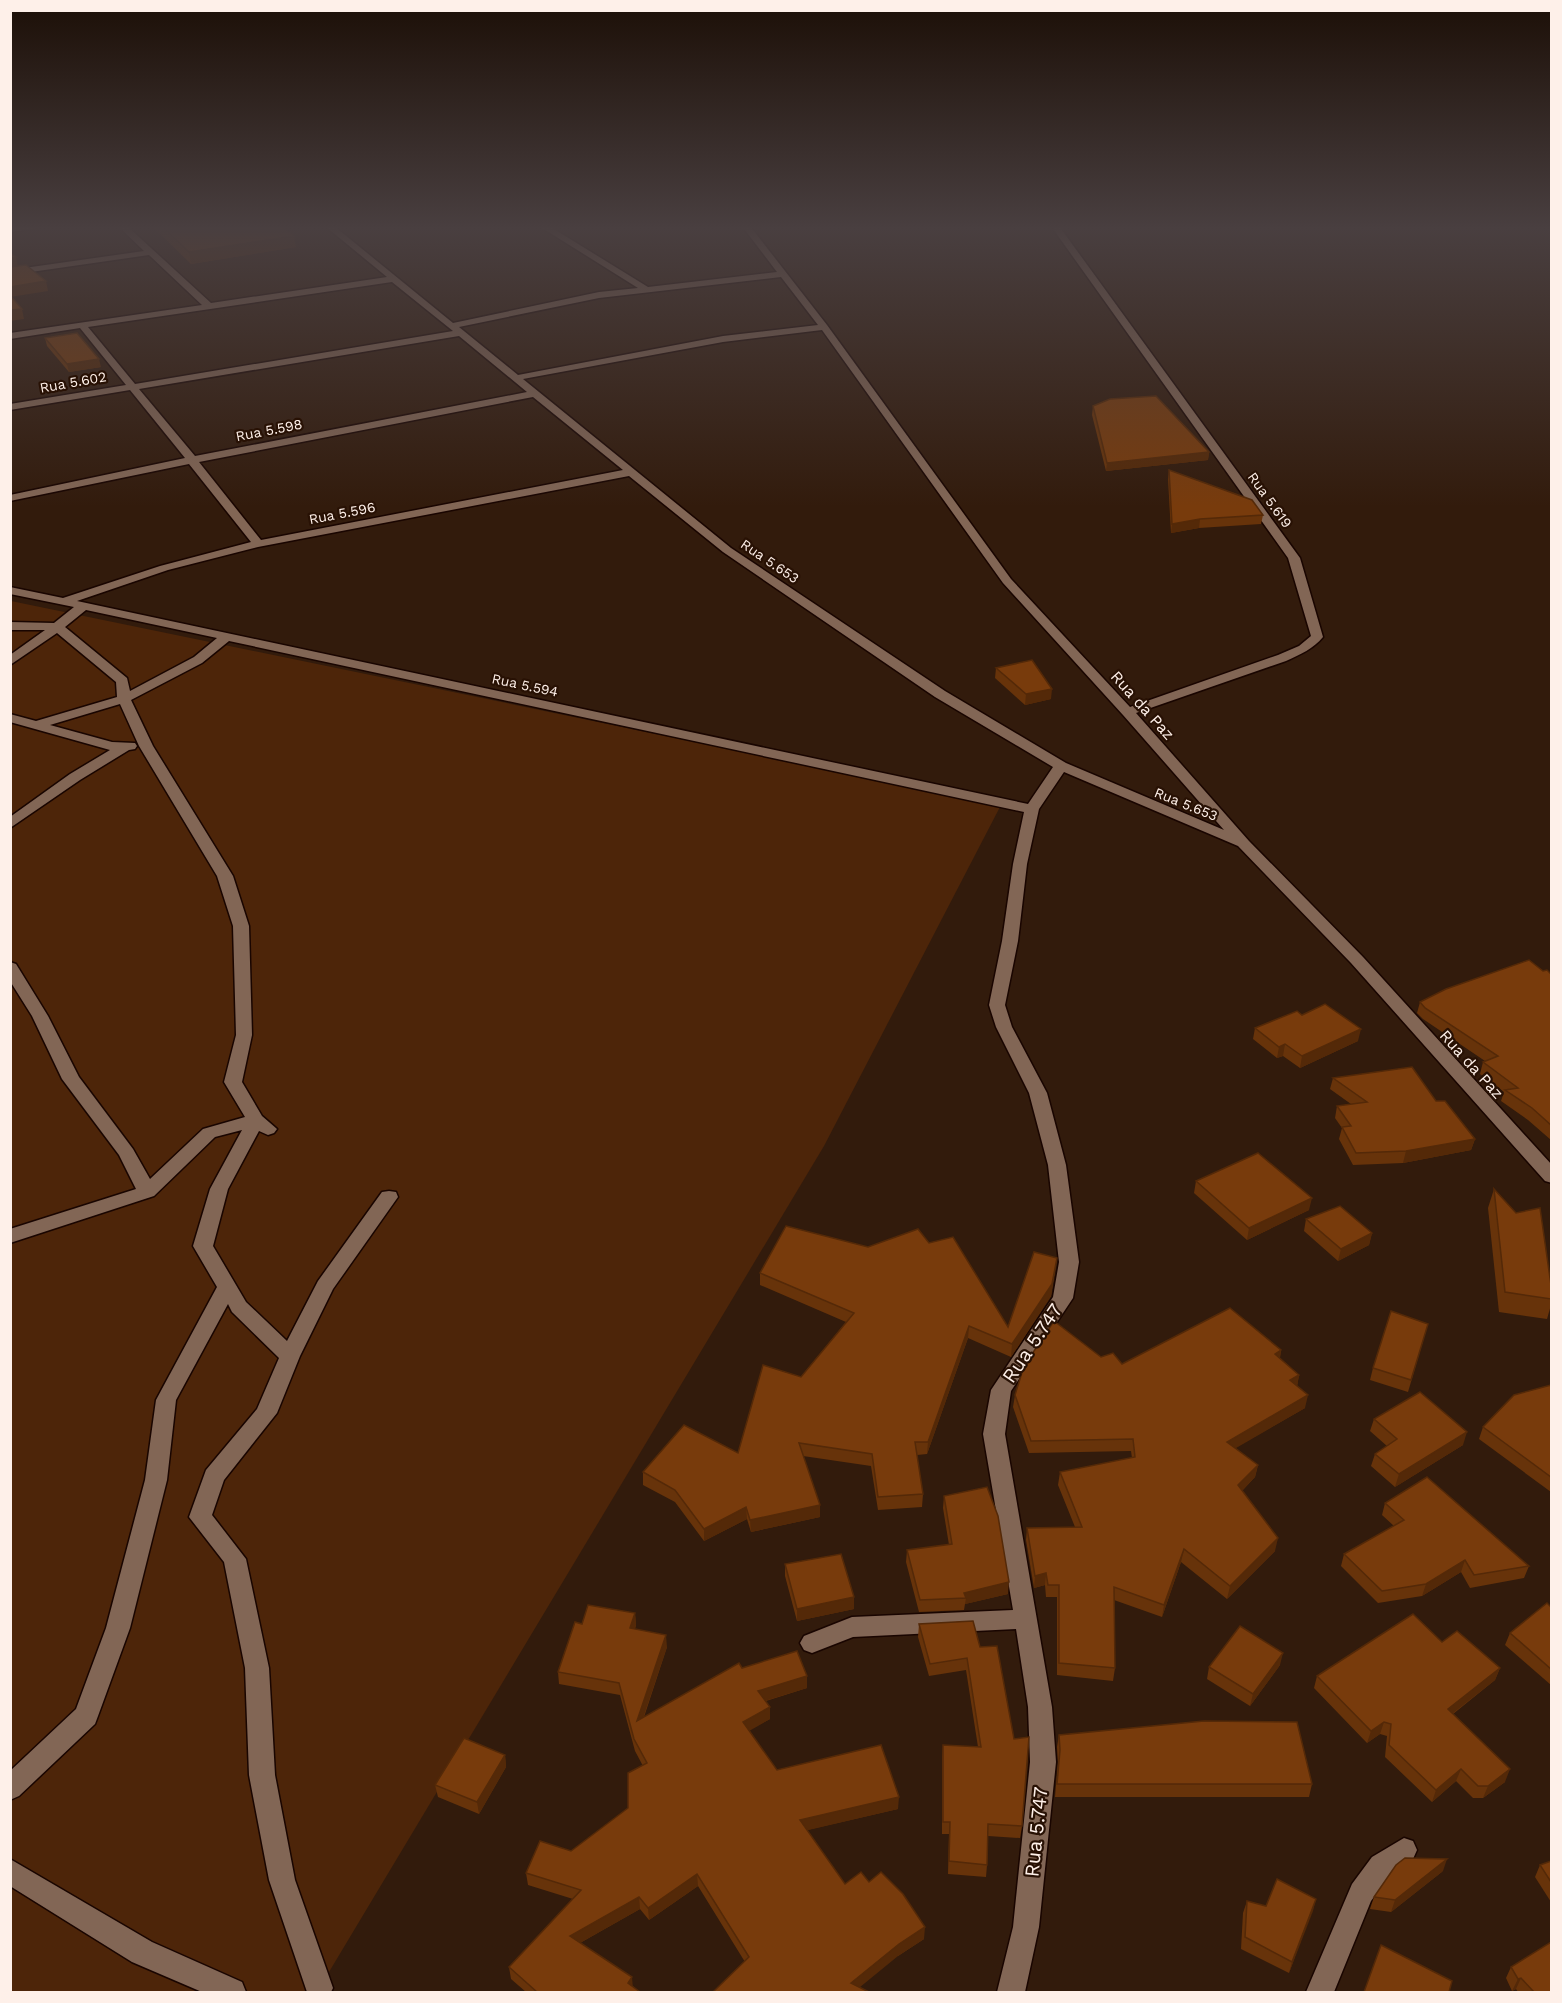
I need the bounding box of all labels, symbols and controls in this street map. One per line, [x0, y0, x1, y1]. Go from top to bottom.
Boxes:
street label: Rua 5.602 [39, 368, 107, 396]
street label: Rua 5.598 [234, 416, 304, 444]
street label: Rua 5.619 [1245, 469, 1295, 531]
street label: Rua 5.596 [307, 499, 377, 527]
street label: Rua 5.653 [738, 536, 802, 586]
street label: Rua da Paz [1107, 667, 1178, 744]
street label: Rua 5.594 [490, 670, 560, 700]
street label: Rua 5.653 [1152, 784, 1220, 824]
street label: Rua da Paz [1436, 1026, 1507, 1103]
street label: Rua 5.747 [997, 1299, 1067, 1387]
street label: Rua 5.747 [1019, 1786, 1053, 1878]

